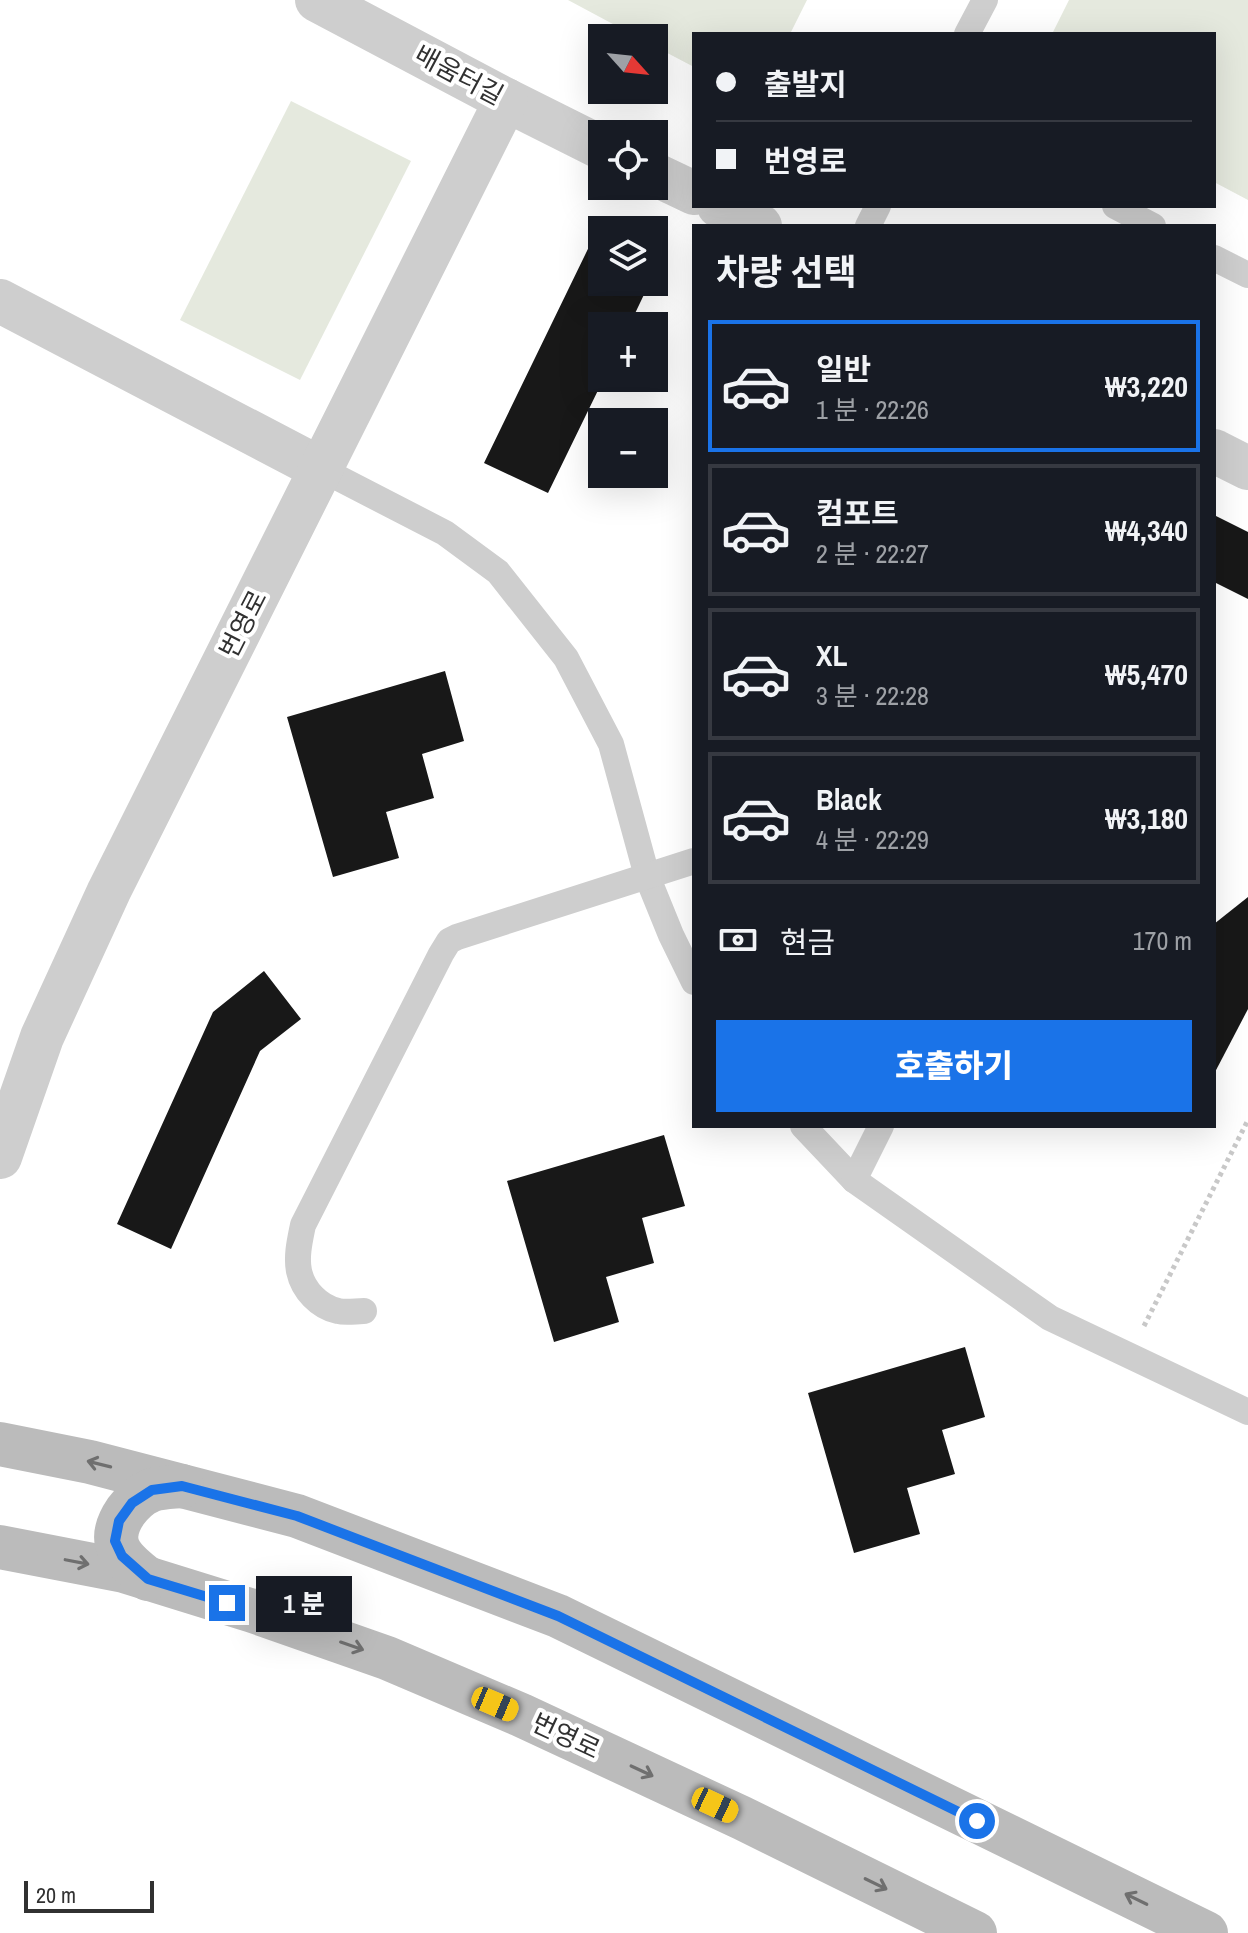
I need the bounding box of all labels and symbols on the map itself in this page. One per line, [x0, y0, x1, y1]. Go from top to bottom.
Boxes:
north arrow [588, 24, 668, 104]
street label: 배움터길 [409, 37, 510, 112]
street label: 번영로 [211, 584, 274, 664]
one-way arrow [86, 1456, 112, 1471]
one-way arrow [63, 1556, 89, 1571]
callout: 1 분 [255, 1575, 351, 1631]
route end [209, 1585, 245, 1621]
one-way arrow [339, 1639, 364, 1654]
car [468, 1684, 522, 1724]
street label: 번영로 [526, 1705, 606, 1767]
one-way arrow [629, 1764, 653, 1779]
car [688, 1784, 742, 1826]
route start [959, 1803, 995, 1839]
scale bar [24, 1877, 154, 1913]
one-way arrow [864, 1877, 888, 1892]
one-way arrow [1125, 1890, 1149, 1906]

